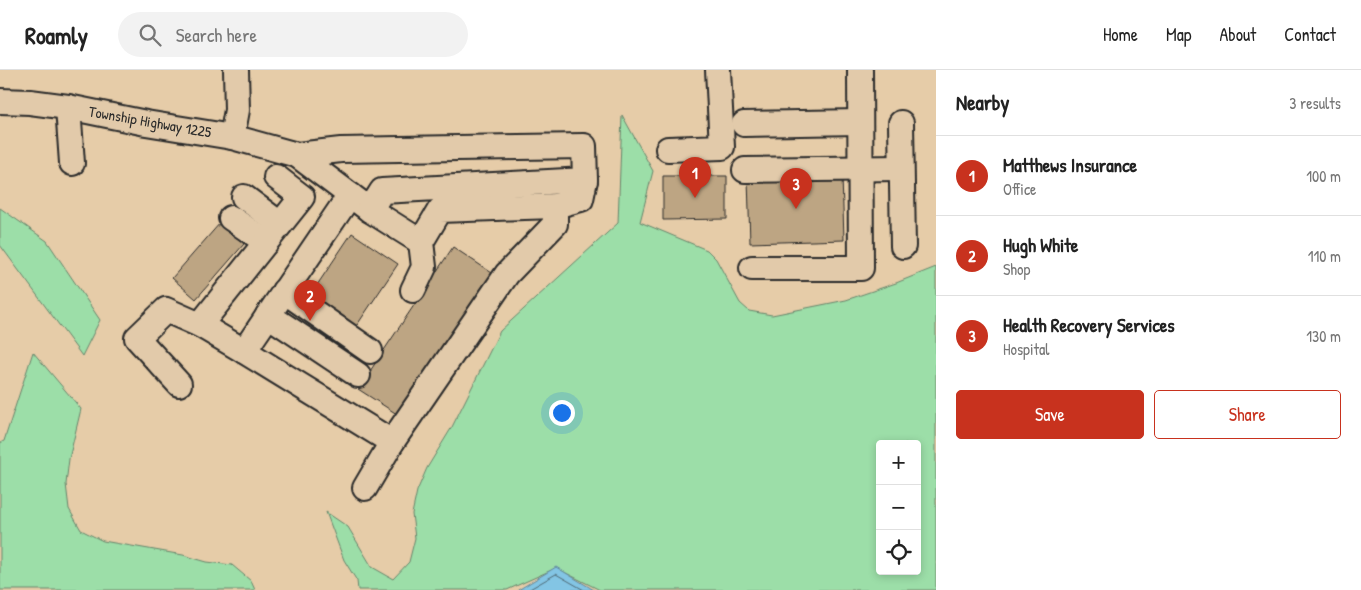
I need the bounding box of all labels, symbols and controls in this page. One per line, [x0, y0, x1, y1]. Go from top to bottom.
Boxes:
search box [118, 12, 468, 57]
text: Roamly [25, 19, 88, 51]
icon: search [136, 21, 164, 49]
text: Search here [176, 22, 257, 48]
text: Home [1103, 22, 1138, 47]
text: Map [1166, 22, 1191, 47]
text: About [1219, 22, 1256, 47]
text: Contact [1284, 22, 1336, 47]
text: Nearby [956, 88, 1009, 117]
text: 3 results [1289, 92, 1341, 114]
street label: Township Highway 1225 [87, 100, 214, 143]
text: Matthews Insurance [1003, 152, 1137, 178]
pin: 1 [679, 157, 711, 198]
text: 1 [969, 165, 975, 187]
text: 100 m [1306, 165, 1341, 187]
pin: 3 [780, 168, 812, 209]
text: Office [1003, 178, 1036, 200]
text: Hugh White [1003, 232, 1078, 258]
text: 2 [968, 245, 976, 267]
text: 110 m [1308, 245, 1341, 267]
text: Shop [1003, 258, 1030, 280]
pin: 2 [294, 280, 326, 321]
text: Health Recovery Services [1003, 312, 1175, 338]
text: 3 [968, 325, 976, 347]
text: 130 m [1306, 325, 1341, 347]
text: Hospital [1003, 338, 1050, 360]
button: Save [956, 390, 1144, 439]
button: Share [1154, 390, 1341, 439]
your location [549, 400, 575, 426]
map controls [876, 440, 921, 575]
button: + [876, 440, 921, 485]
button: − [876, 485, 921, 530]
button: locate [876, 530, 921, 575]

